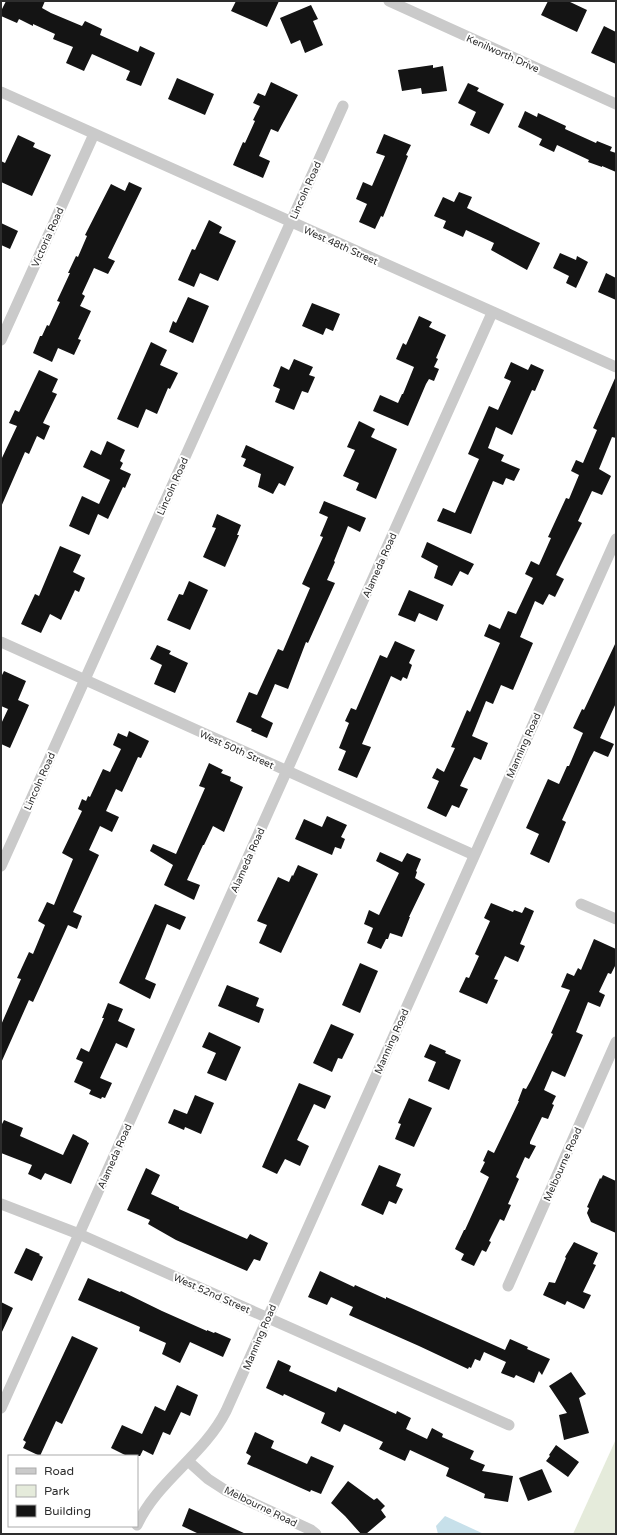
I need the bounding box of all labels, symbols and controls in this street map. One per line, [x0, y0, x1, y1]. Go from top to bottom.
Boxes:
street label: Kenilworth Drive [464, 32, 541, 75]
street label: Lincoln Road [288, 160, 324, 221]
street label: Victoria Road [29, 206, 66, 269]
street label: West 48th Street [302, 224, 380, 268]
street label: Lincoln Road [155, 456, 191, 517]
street label: Alameda Road [360, 531, 400, 600]
street label: Manning Road [504, 711, 544, 780]
street label: West 50th Street [198, 728, 276, 772]
street label: Lincoln Road [22, 751, 58, 812]
street label: Alameda Road [228, 826, 268, 895]
street label: Manning Road [372, 1007, 412, 1076]
street label: Alameda Road [95, 1122, 135, 1191]
street label: Melbourne Road [541, 1126, 585, 1203]
street label: West 52nd Street [171, 1272, 252, 1316]
street label: Manning Road [241, 1303, 279, 1372]
legend [8, 1455, 138, 1527]
text: Road [44, 1464, 74, 1478]
text: Park [44, 1484, 70, 1498]
street label: Melbourne Road [222, 1484, 299, 1530]
text: Building [44, 1504, 91, 1518]

